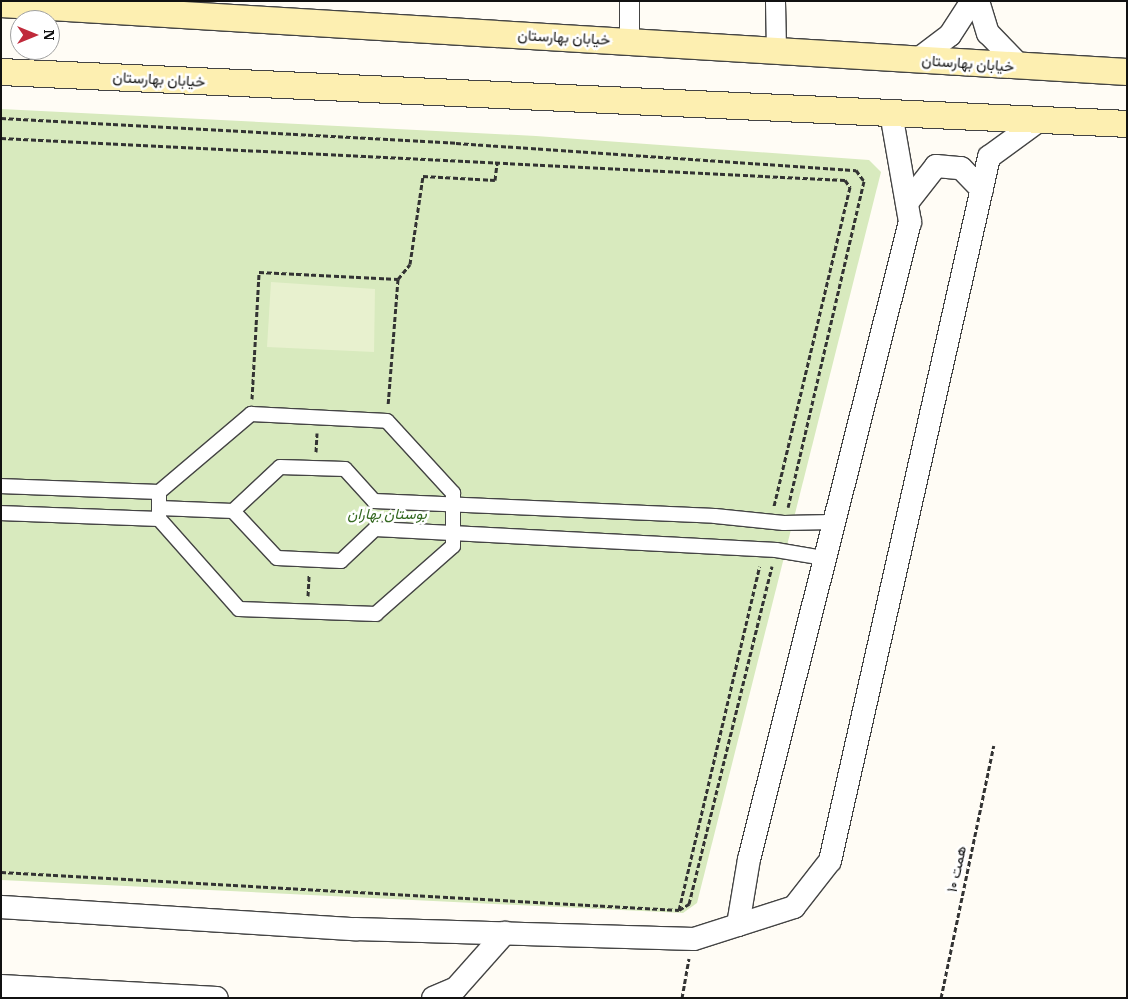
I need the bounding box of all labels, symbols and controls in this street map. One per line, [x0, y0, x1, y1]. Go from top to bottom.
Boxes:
north arrow [10, 10, 60, 60]
street label: خیابان بهارستان [517, 26, 611, 48]
text: N [40, 29, 58, 41]
street label: خیابان بهارستان [921, 51, 1015, 75]
street label: خیابان بهارستان [112, 68, 206, 90]
park label: بوستان بهاران [347, 505, 427, 523]
street label: همت ۱۰ [942, 844, 970, 894]

